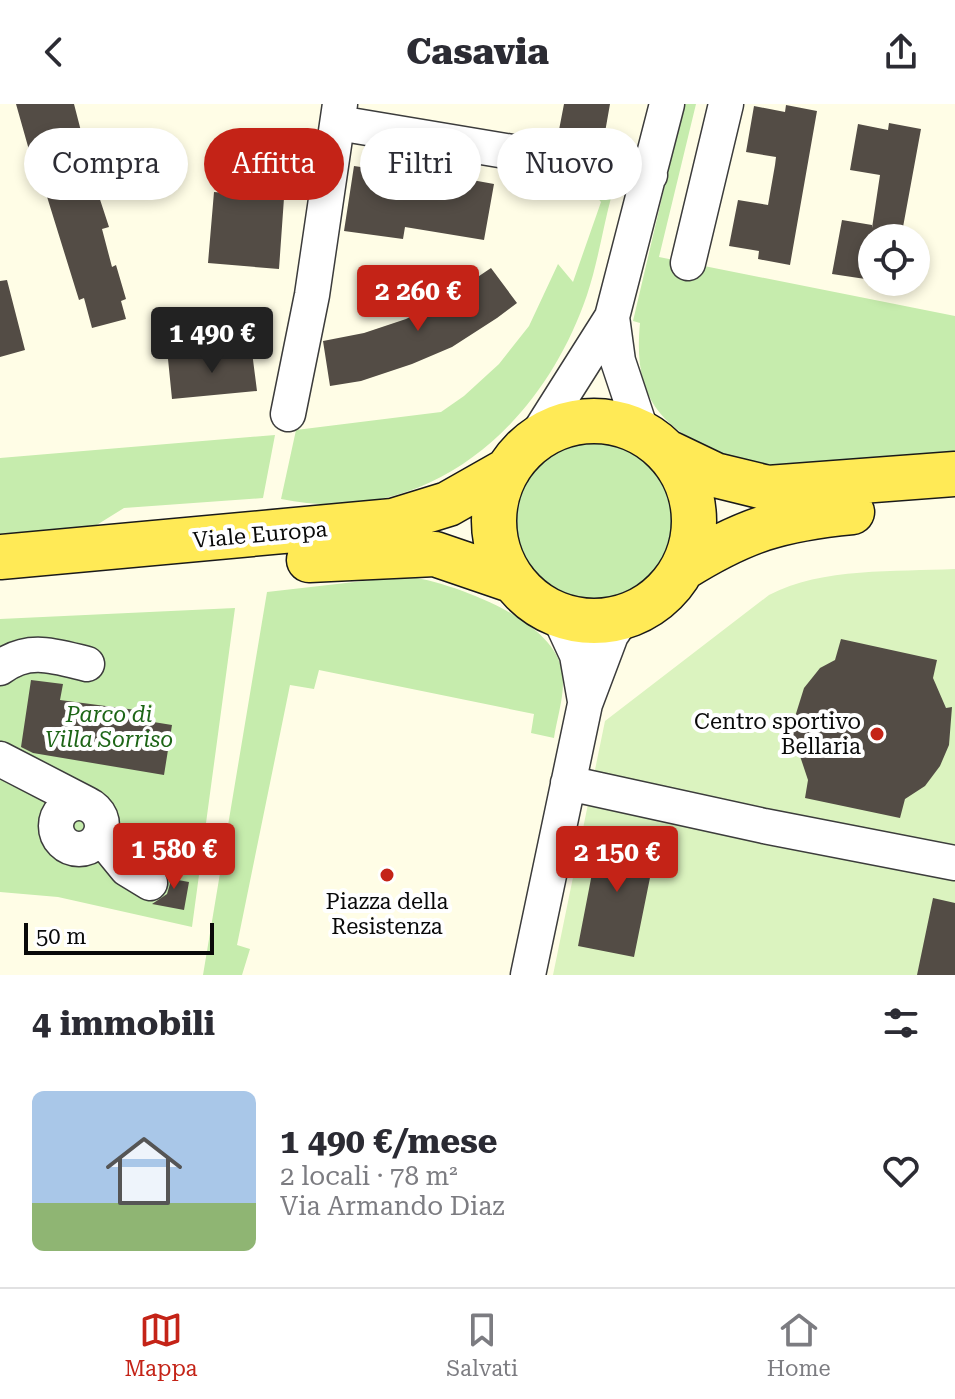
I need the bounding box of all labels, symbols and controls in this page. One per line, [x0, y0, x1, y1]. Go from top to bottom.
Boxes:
icon: back [32, 30, 76, 74]
icon: share [879, 30, 923, 74]
text: Casavia [406, 31, 549, 73]
chip: Compra [24, 128, 188, 200]
chip: Affitta [204, 128, 344, 200]
chip: Filtri [360, 128, 481, 200]
chip: Nuovo [497, 128, 642, 200]
map controls [858, 224, 930, 296]
button: locate [858, 224, 930, 296]
pin: 2 260 € [344, 265, 492, 333]
text: 2 260 € [375, 276, 461, 306]
pin: 1 490 € [138, 307, 286, 375]
text: 1 490 € [169, 318, 255, 348]
street label: Viale Europa [192, 516, 328, 553]
park label: Parco di Villa Sorriso [45, 702, 173, 752]
place label: Centro sportivo Bellaria [694, 709, 861, 759]
marker: Centro sportivo Bellaria [868, 725, 886, 743]
pin: 1 580 € [100, 823, 248, 891]
pin: 2 150 € [543, 826, 691, 894]
text: 1 580 € [131, 834, 217, 864]
text: 2 150 € [574, 837, 660, 867]
marker: Piazza della Resistenza [378, 866, 396, 884]
place label: Piazza della Resistenza [326, 889, 449, 939]
scale bar [24, 919, 214, 955]
text: 50 m [36, 924, 86, 949]
icon: filters [879, 1001, 923, 1045]
text: 4 immobili [32, 1003, 215, 1043]
text: 1 490 €/mese [280, 1121, 498, 1161]
icon: home [96, 1123, 192, 1219]
icon: heart [879, 1149, 923, 1193]
text: 2 locali · 78 m² [280, 1161, 458, 1191]
text: Via Armando Diaz [280, 1191, 504, 1221]
tab: Mappa [124, 1308, 198, 1381]
tab: Salvati [446, 1308, 518, 1381]
tab: Home [767, 1308, 831, 1381]

